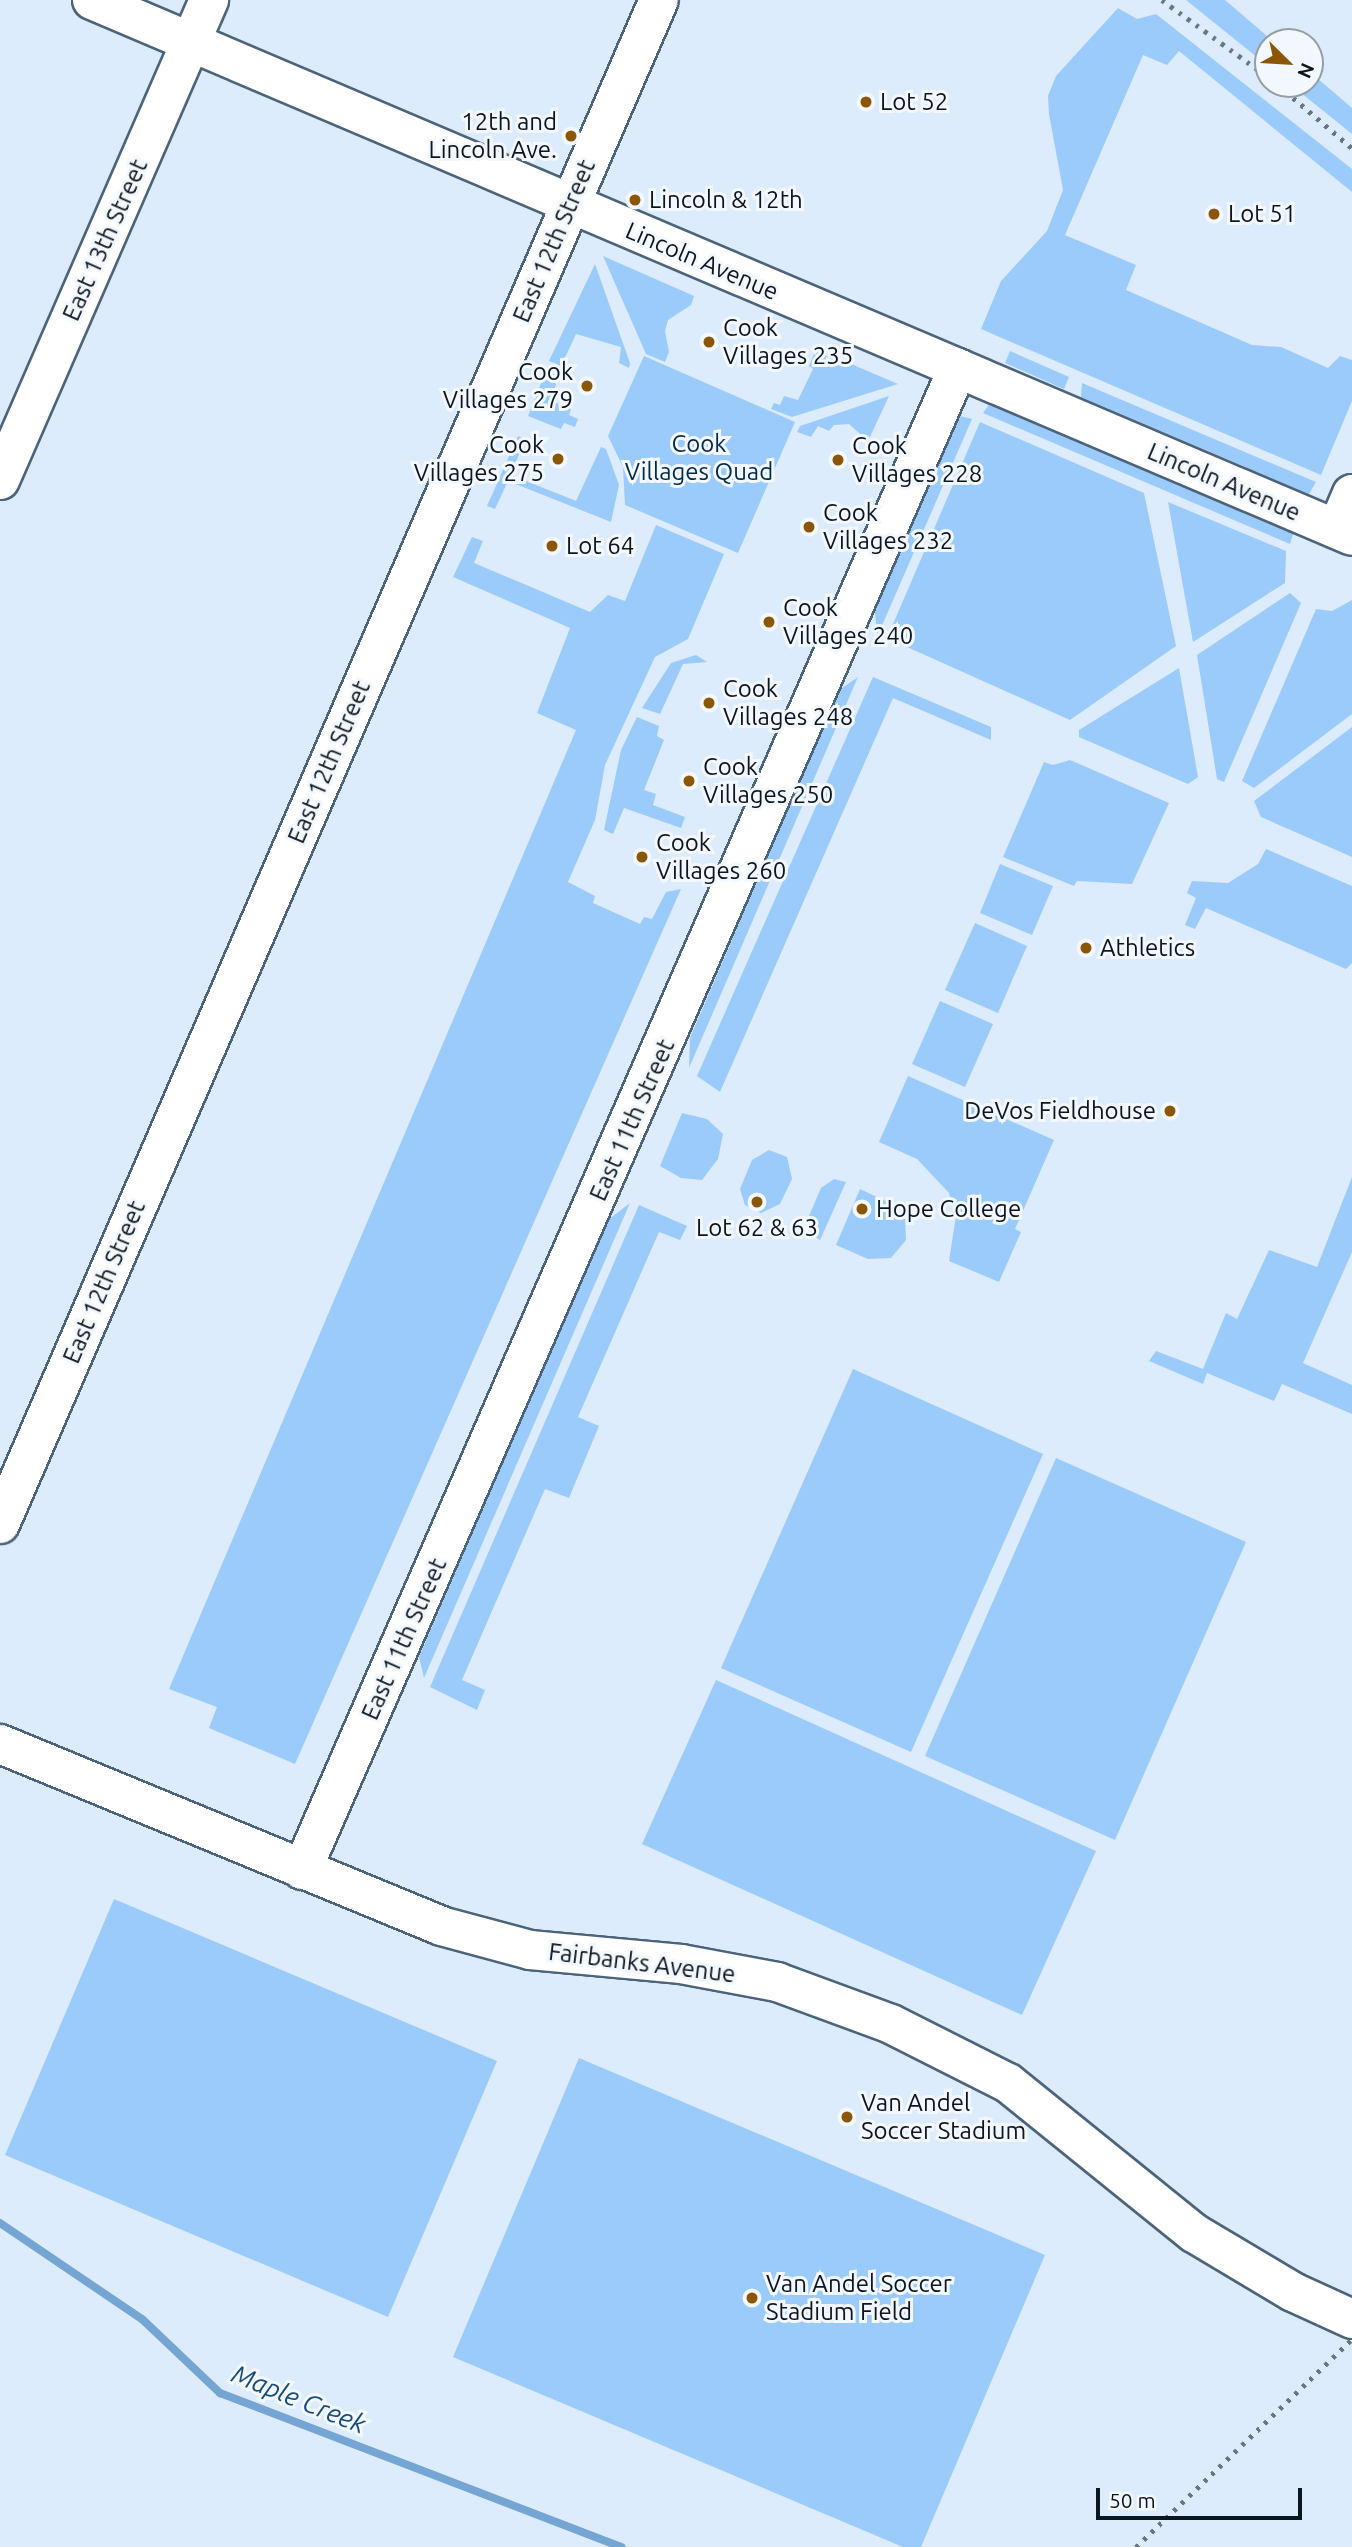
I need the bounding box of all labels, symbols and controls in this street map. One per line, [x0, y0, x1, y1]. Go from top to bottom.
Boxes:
north arrow [1254, 28, 1324, 98]
text: N [1293, 60, 1319, 82]
place label: Lot 52 [880, 88, 948, 116]
marker: Lot 52 [858, 94, 874, 110]
place label: 12th and Lincoln Ave. [429, 108, 557, 164]
marker: 12th and Lincoln Ave. [563, 128, 579, 144]
street label: East 13th Street [56, 155, 154, 325]
street label: East 12th Street [507, 155, 601, 327]
place label: Lincoln & 12th [649, 186, 803, 214]
marker: Lincoln & 12th [627, 192, 643, 208]
place label: Lot 51 [1228, 200, 1296, 228]
marker: Lot 51 [1206, 206, 1222, 222]
street label: Lincoln Avenue [621, 216, 783, 306]
place label: Cook Villages 235 [723, 314, 853, 370]
marker: Cook Villages 235 [701, 334, 717, 350]
place label: Cook Villages 279 [443, 358, 573, 414]
marker: Cook Villages 279 [579, 378, 595, 394]
park label: Cook Villages Quad [625, 430, 773, 486]
place label: Cook Villages 275 [414, 431, 544, 487]
place label: Cook Villages 228 [852, 432, 982, 488]
street label: Lincoln Avenue [1143, 437, 1305, 527]
marker: Cook Villages 275 [550, 451, 566, 467]
marker: Cook Villages 228 [830, 452, 846, 468]
place label: Cook Villages 232 [823, 499, 953, 555]
marker: Cook Villages 232 [801, 519, 817, 535]
place label: Lot 64 [566, 532, 634, 560]
marker: Lot 64 [544, 538, 560, 554]
place label: Cook Villages 240 [783, 594, 913, 650]
marker: Cook Villages 240 [761, 614, 777, 630]
place label: Cook Villages 248 [723, 675, 853, 731]
street label: East 12th Street [282, 676, 376, 848]
marker: Cook Villages 248 [701, 695, 717, 711]
place label: Cook Villages 250 [703, 753, 833, 809]
marker: Cook Villages 250 [681, 773, 697, 789]
place label: Cook Villages 260 [656, 829, 786, 885]
marker: Cook Villages 260 [634, 849, 650, 865]
place label: Athletics [1100, 934, 1195, 962]
marker: Athletics [1078, 940, 1094, 956]
street label: East 11th Street [583, 1035, 681, 1205]
place label: DeVos Fieldhouse [964, 1097, 1156, 1125]
marker: DeVos Fieldhouse [1162, 1103, 1178, 1119]
marker: Lot 62 & 63 [749, 1194, 765, 1210]
place label: Hope College [876, 1195, 1021, 1223]
street label: East 12th Street [57, 1196, 151, 1368]
marker: Hope College [854, 1201, 870, 1217]
place label: Lot 62 & 63 [696, 1214, 818, 1242]
street label: East 11th Street [355, 1554, 453, 1724]
street label: Fairbanks Avenue [547, 1937, 737, 1989]
place label: Van Andel Soccer Stadium [861, 2089, 1026, 2145]
marker: Van Andel Soccer Stadium [839, 2109, 855, 2125]
place label: Van Andel Soccer Stadium Field [766, 2270, 952, 2326]
marker: Van Andel Soccer Stadium Field [744, 2290, 760, 2306]
water label: Maple Creek [227, 2358, 371, 2440]
scale bar [1100, 2474, 1306, 2518]
text: 50 m [1109, 2488, 1156, 2512]

